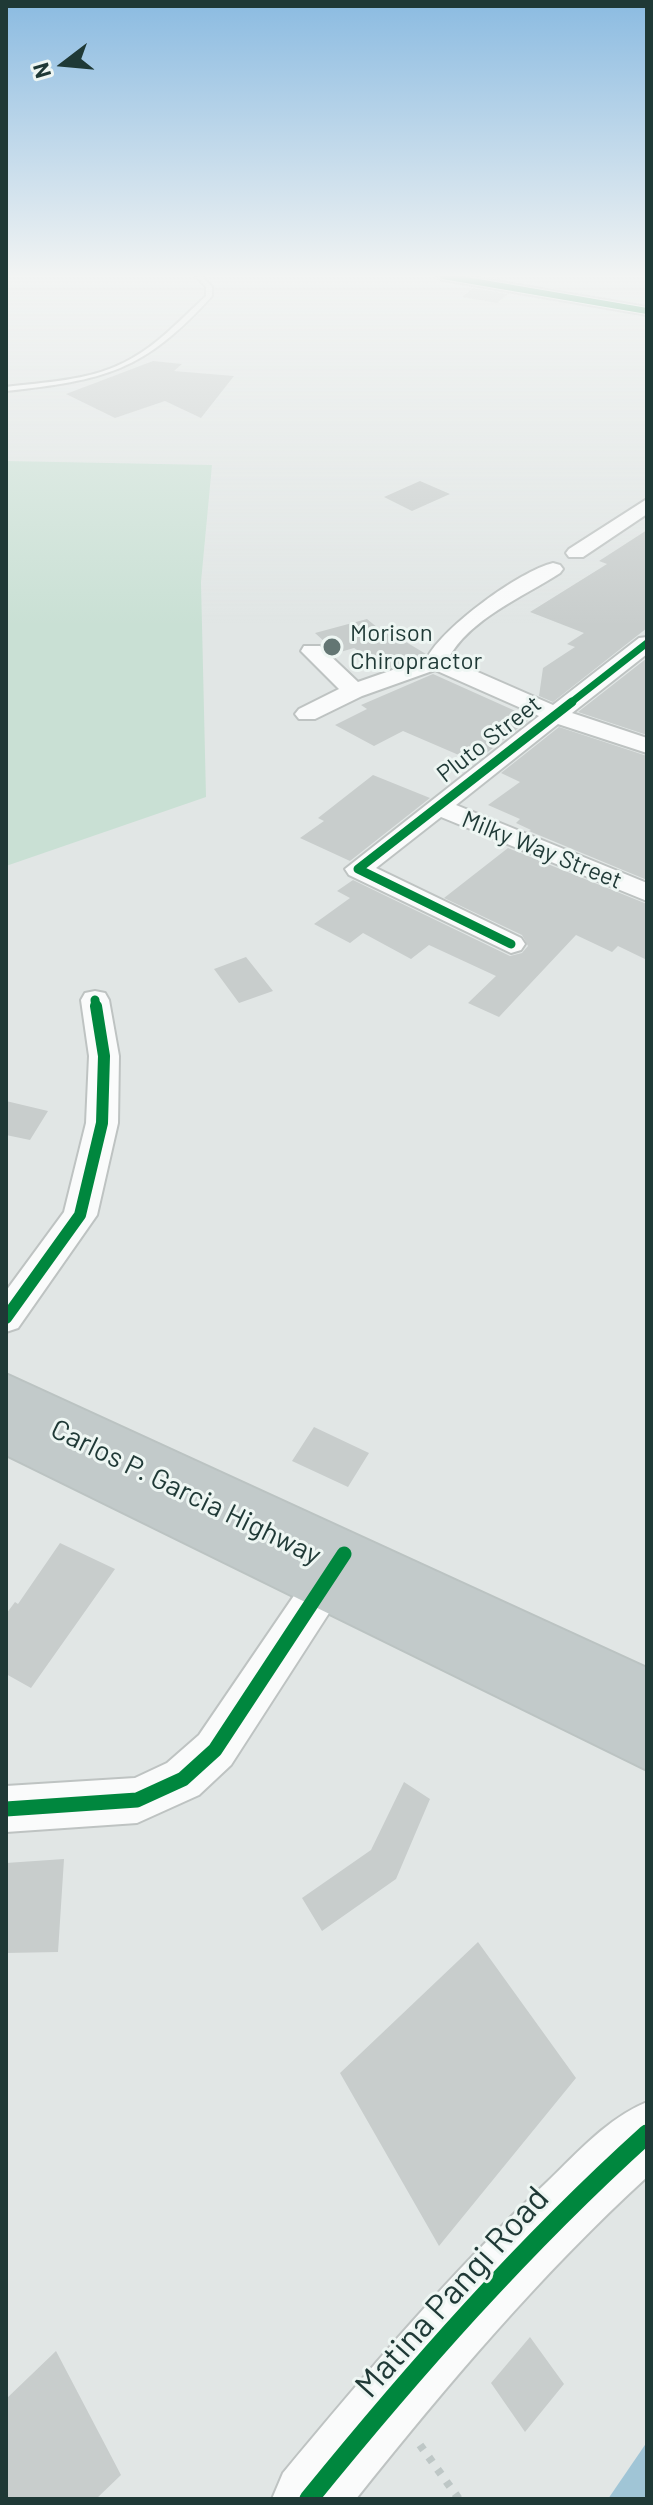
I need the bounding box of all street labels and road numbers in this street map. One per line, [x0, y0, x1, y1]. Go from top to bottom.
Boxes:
street label: Pluto Street [431, 689, 547, 789]
street label: Milky Way Street [458, 805, 626, 895]
street label: Carlos P. Garcia Highway [46, 1412, 326, 1572]
street label: Matina Pangi Road [347, 2178, 557, 2406]

